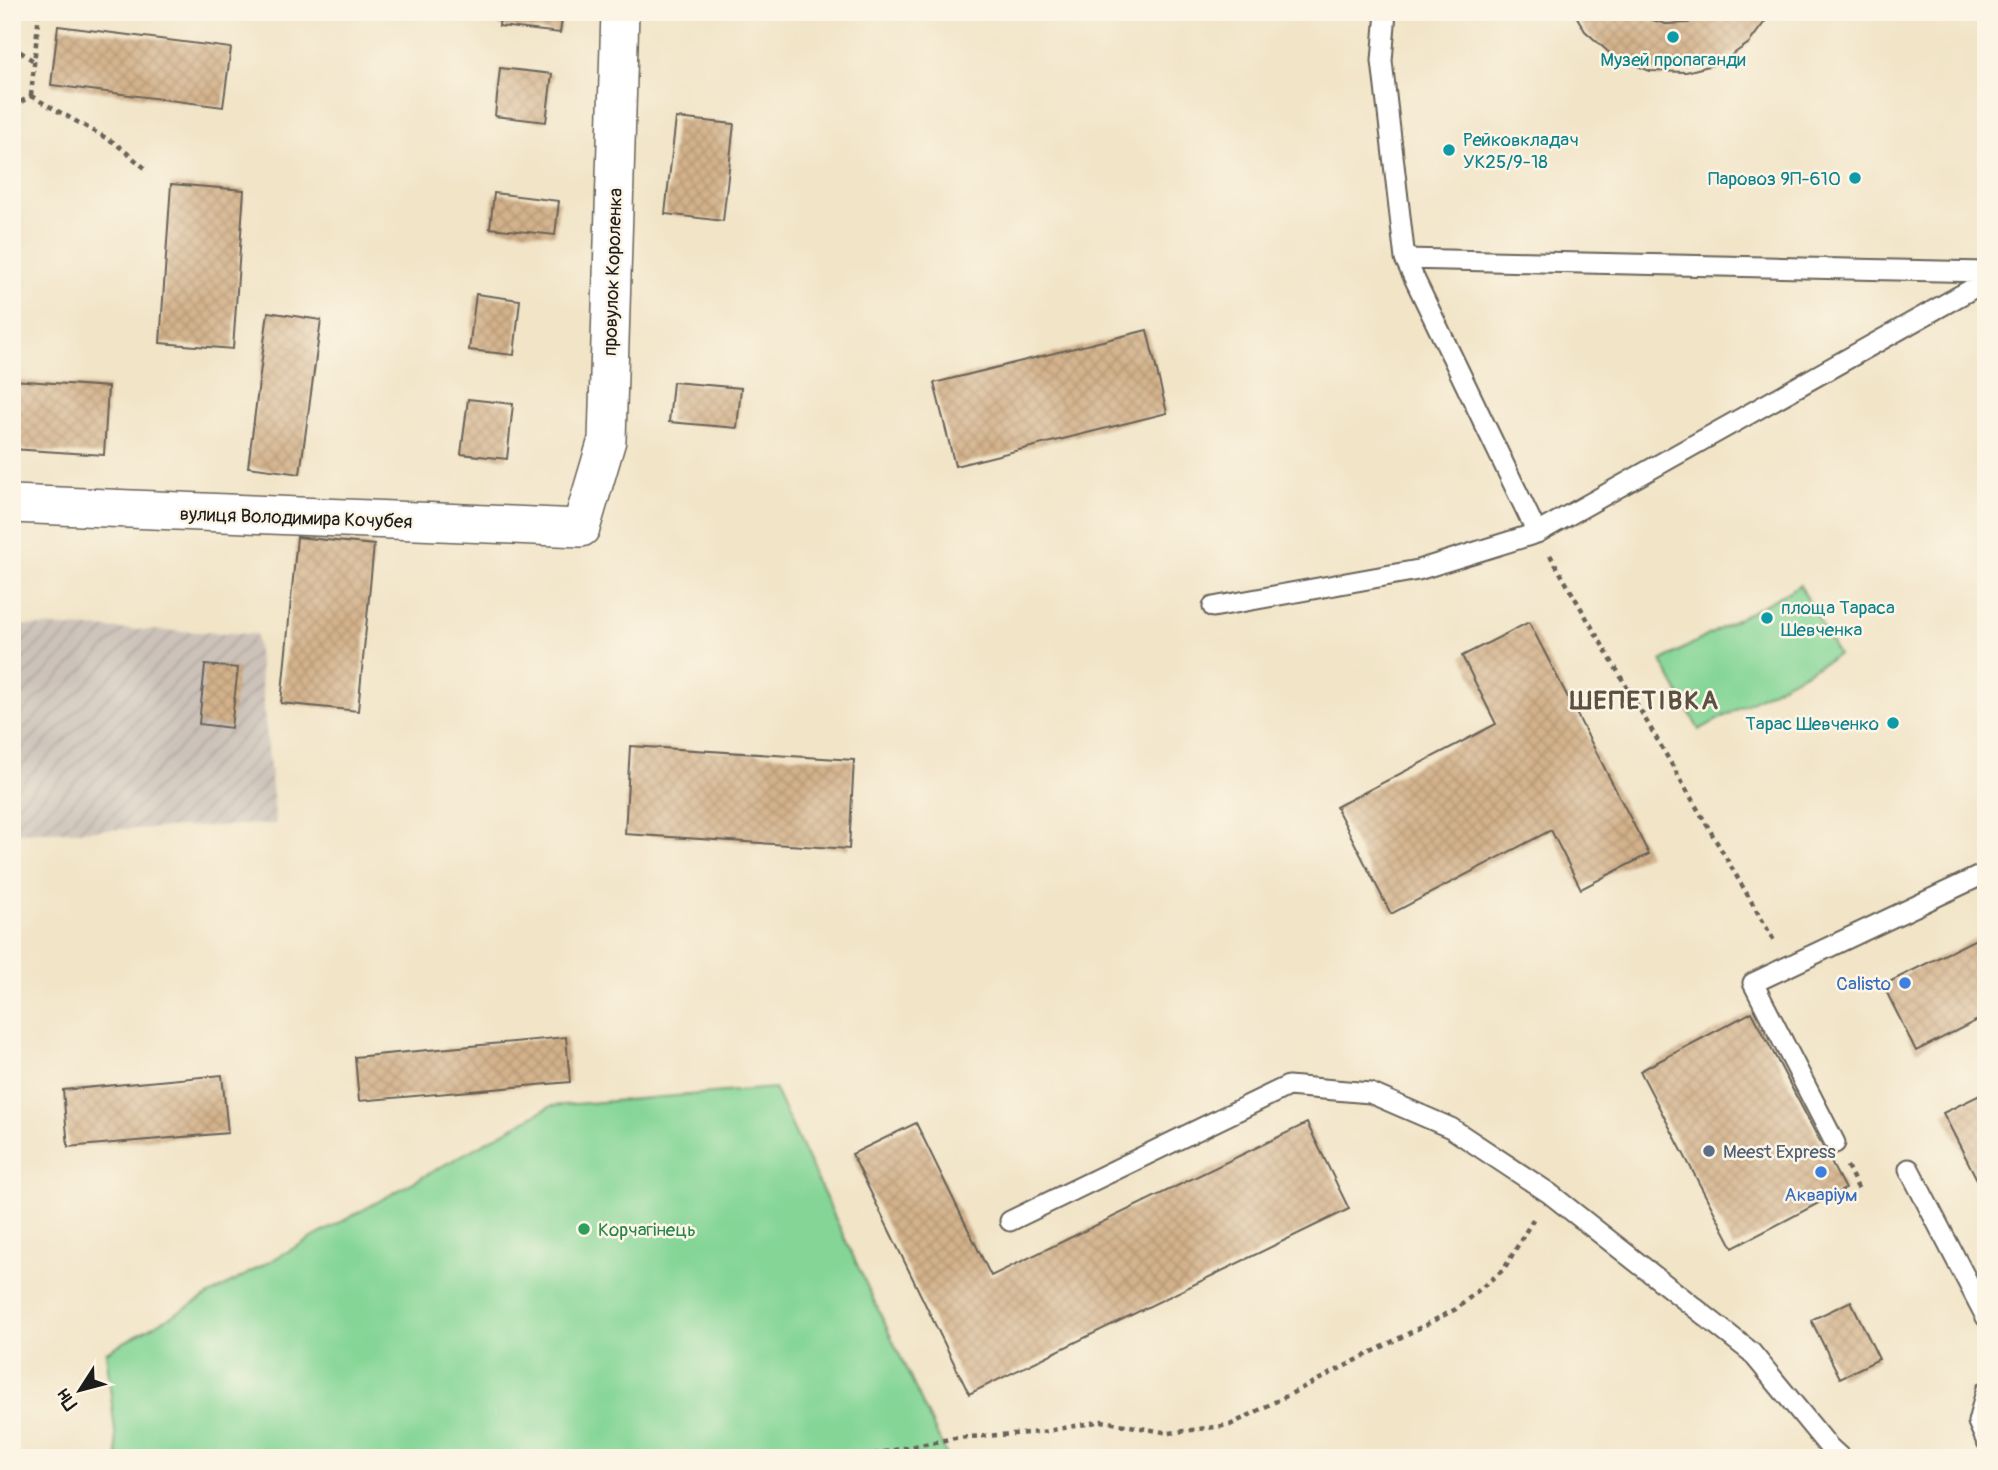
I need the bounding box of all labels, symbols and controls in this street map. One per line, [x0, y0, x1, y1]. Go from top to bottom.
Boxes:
marker: Музей пропаганди [1665, 29, 1681, 45]
place label: Музей пропаганди [1600, 48, 1746, 72]
place label: Рейковкладач УК25/9-18 [1463, 128, 1579, 174]
marker: Рейковкладач УК25/9-18 [1441, 142, 1457, 158]
place label: Паровоз 9П-610 [1708, 167, 1841, 191]
marker: Паровоз 9П-610 [1847, 170, 1863, 186]
street label: провулок Короленка [598, 187, 628, 357]
street label: вулиця Володимира Кочубея [179, 502, 413, 534]
place label: площа Тараса Шевченка [1781, 596, 1895, 642]
marker: площа Тараса Шевченка [1759, 610, 1775, 626]
district label: ШЕПЕТІВКА [1569, 685, 1720, 717]
place label: Тарас Шевченко [1745, 712, 1879, 736]
marker: Тарас Шевченко [1885, 715, 1901, 731]
place label: Calisto [1836, 972, 1891, 996]
marker: Calisto [1897, 975, 1913, 991]
place label: Meest Express [1723, 1140, 1836, 1164]
marker: Meest Express [1701, 1143, 1717, 1159]
marker: Акваріум [1813, 1164, 1829, 1180]
place label: Акваріум [1784, 1183, 1858, 1207]
place label: Корчагінець [598, 1218, 696, 1242]
marker: Корчагінець [576, 1221, 592, 1237]
north arrow [46, 1354, 116, 1424]
text: Пн [51, 1384, 83, 1415]

